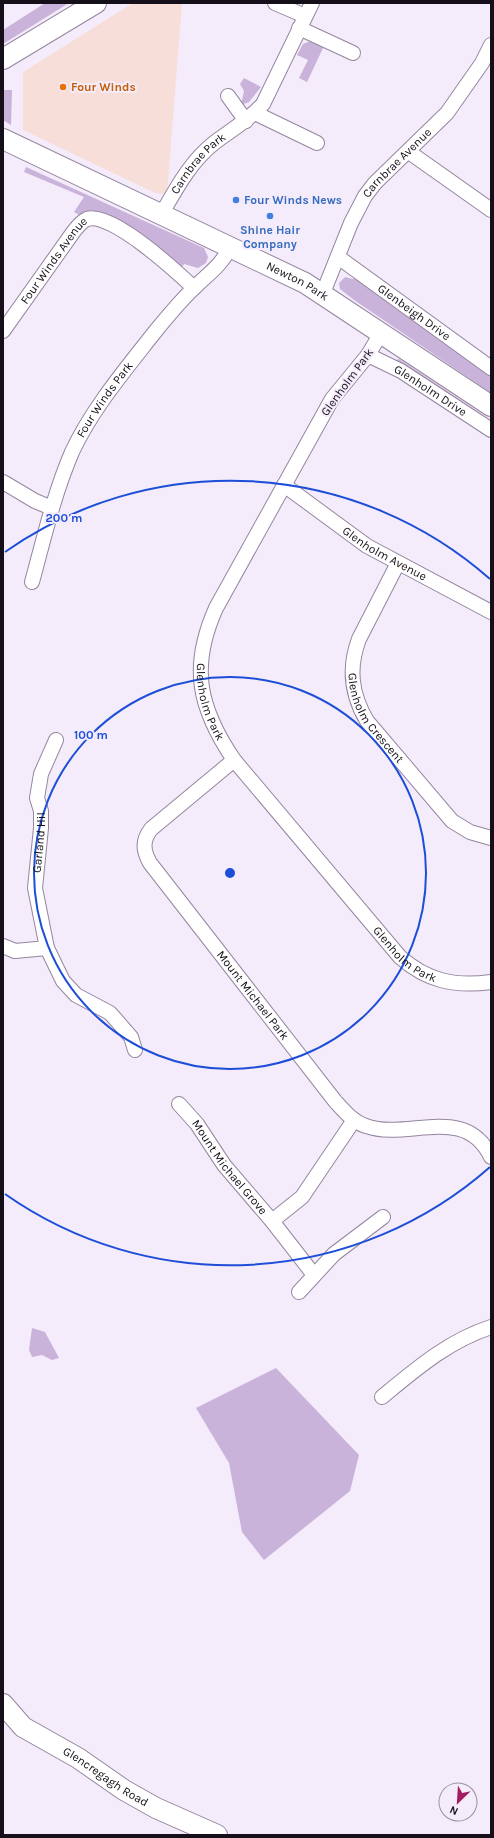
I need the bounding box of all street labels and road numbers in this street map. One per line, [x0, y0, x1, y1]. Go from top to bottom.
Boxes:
street label: Carnbrae Avenue [360, 125, 434, 200]
street label: Carnbrae Park [168, 130, 228, 197]
street label: Four Winds Avenue [17, 214, 90, 307]
street label: Newton Park [264, 259, 331, 304]
street label: Glenbeigh Drive [375, 281, 453, 343]
street label: Glenholm Park [318, 345, 376, 419]
street label: Four Winds Park [74, 359, 136, 440]
street label: Glenholm Drive [392, 362, 469, 419]
street label: Glenholm Avenue [340, 523, 429, 584]
street label: Glenholm Park [194, 663, 227, 743]
street label: Glenholm Crescent [345, 672, 407, 766]
street label: Garland Hil [30, 812, 48, 874]
street label: Glenholm Park [370, 924, 439, 985]
street label: Mount Michael Park [214, 948, 292, 1043]
street label: Mount Michael Grove [189, 1117, 270, 1217]
street label: Glencregagh Road [60, 1744, 151, 1809]

